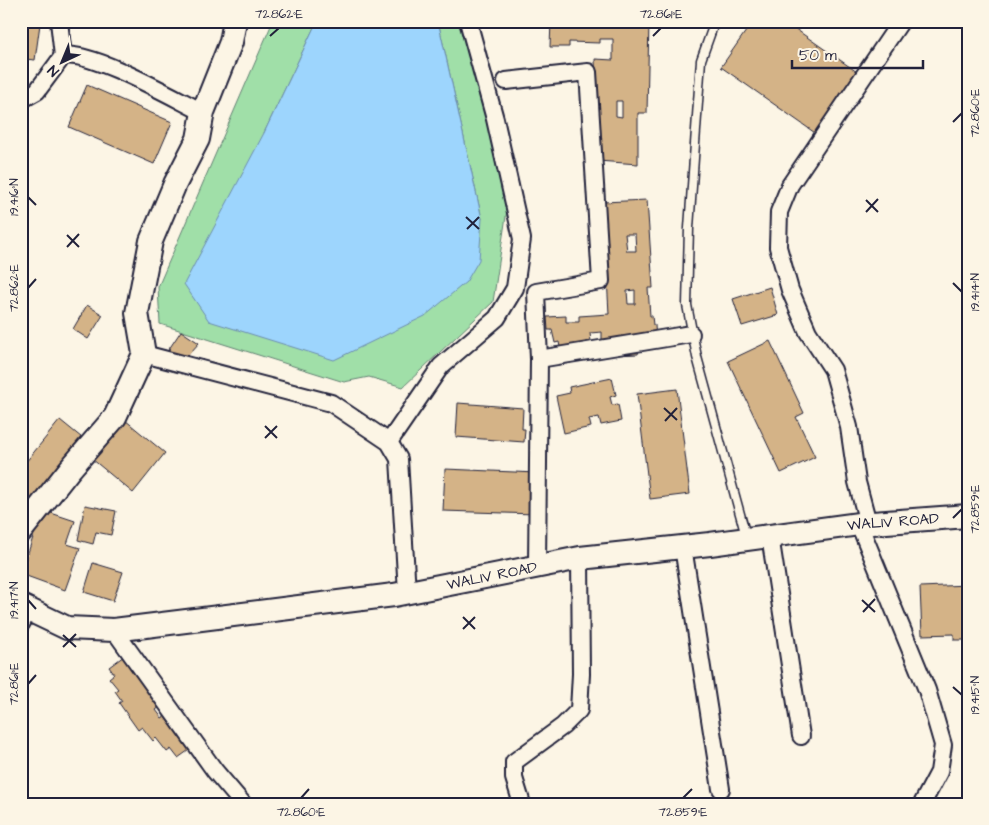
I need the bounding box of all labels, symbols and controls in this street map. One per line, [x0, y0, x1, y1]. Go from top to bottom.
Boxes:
text: 72.862°E [255, 6, 303, 23]
text: 72.861°E [640, 6, 682, 23]
north arrow [38, 38, 88, 88]
scale bar [792, 38, 923, 70]
text: 50 m [799, 45, 837, 66]
text: N [43, 60, 64, 81]
text: 72.860°E [967, 89, 984, 137]
text: 19.416°N [6, 178, 23, 216]
text: 72.862°E [6, 264, 23, 312]
text: 19.414°N [967, 272, 984, 311]
text: 72.859°E [967, 485, 984, 533]
street label: WALIV ROAD [846, 508, 940, 536]
street label: WALIV ROAD [445, 557, 539, 595]
text: 19.417°N [6, 581, 23, 619]
text: 72.861°E [6, 663, 23, 705]
text: 19.415°N [967, 675, 984, 714]
text: 72.860°E [277, 804, 325, 821]
text: 72.859°E [659, 804, 707, 821]

